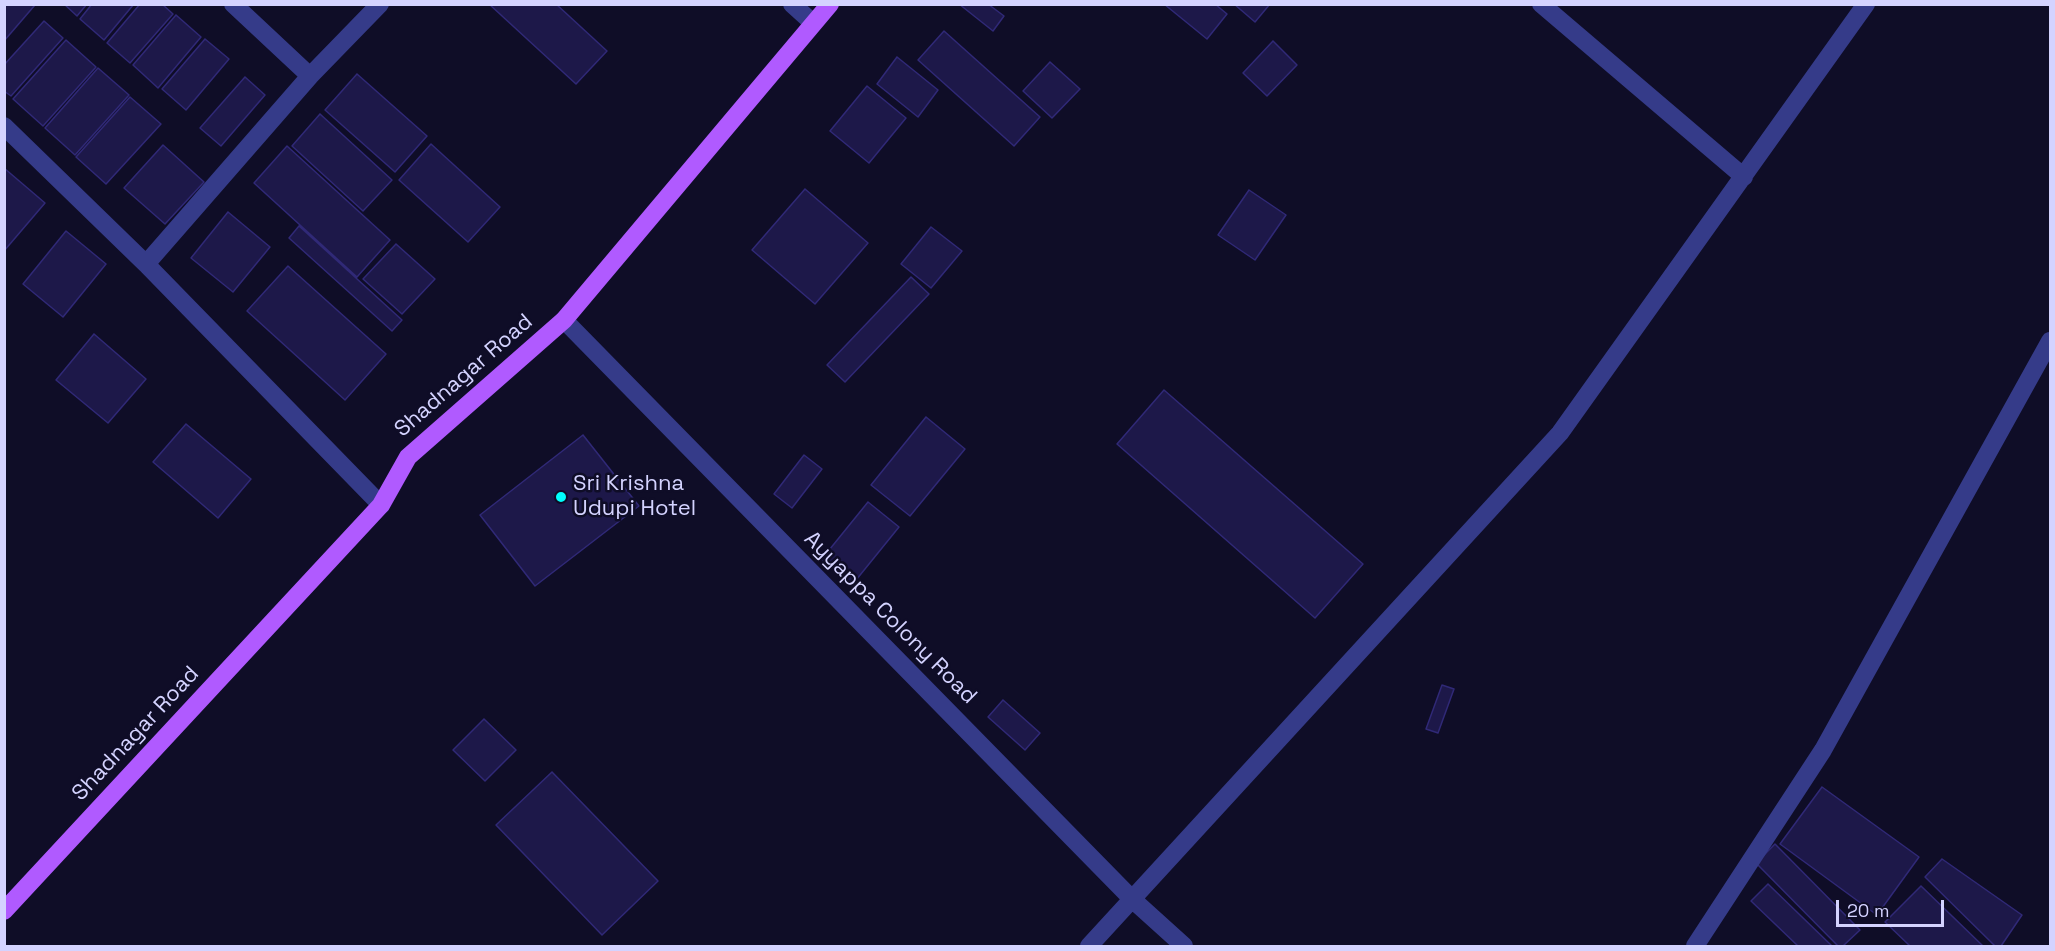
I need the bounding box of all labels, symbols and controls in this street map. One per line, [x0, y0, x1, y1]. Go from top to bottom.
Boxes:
street label: Shadnagar Road [390, 309, 538, 443]
place label: Sri Krishna Udupi Hotel [573, 471, 696, 522]
marker: Sri Krishna Udupi Hotel [554, 490, 568, 504]
street label: Ayyappa Colony Road [798, 526, 982, 710]
street label: Shadnagar Road [67, 661, 205, 807]
scale bar [1839, 888, 1947, 926]
text: 20 m [1847, 899, 1890, 922]

